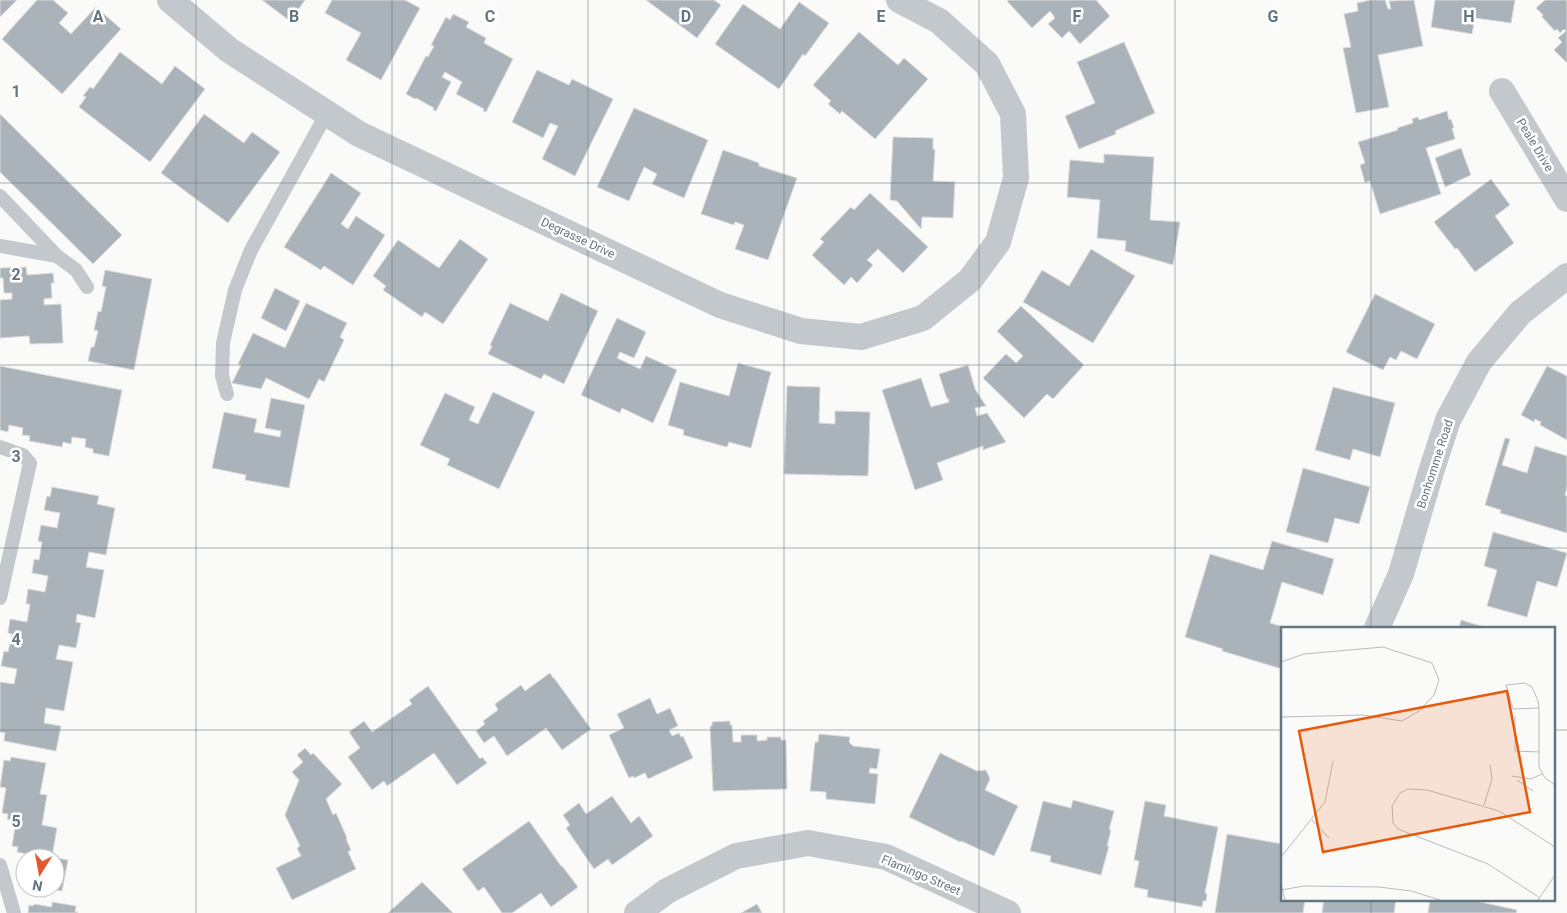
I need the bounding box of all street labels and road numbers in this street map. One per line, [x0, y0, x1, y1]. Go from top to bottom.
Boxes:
street label: Peale Drive [1514, 116, 1556, 174]
street label: Degrasse Drive [539, 215, 617, 261]
street label: Bonhomme Road [1414, 418, 1456, 510]
street label: Flamingo Street [879, 852, 963, 898]

